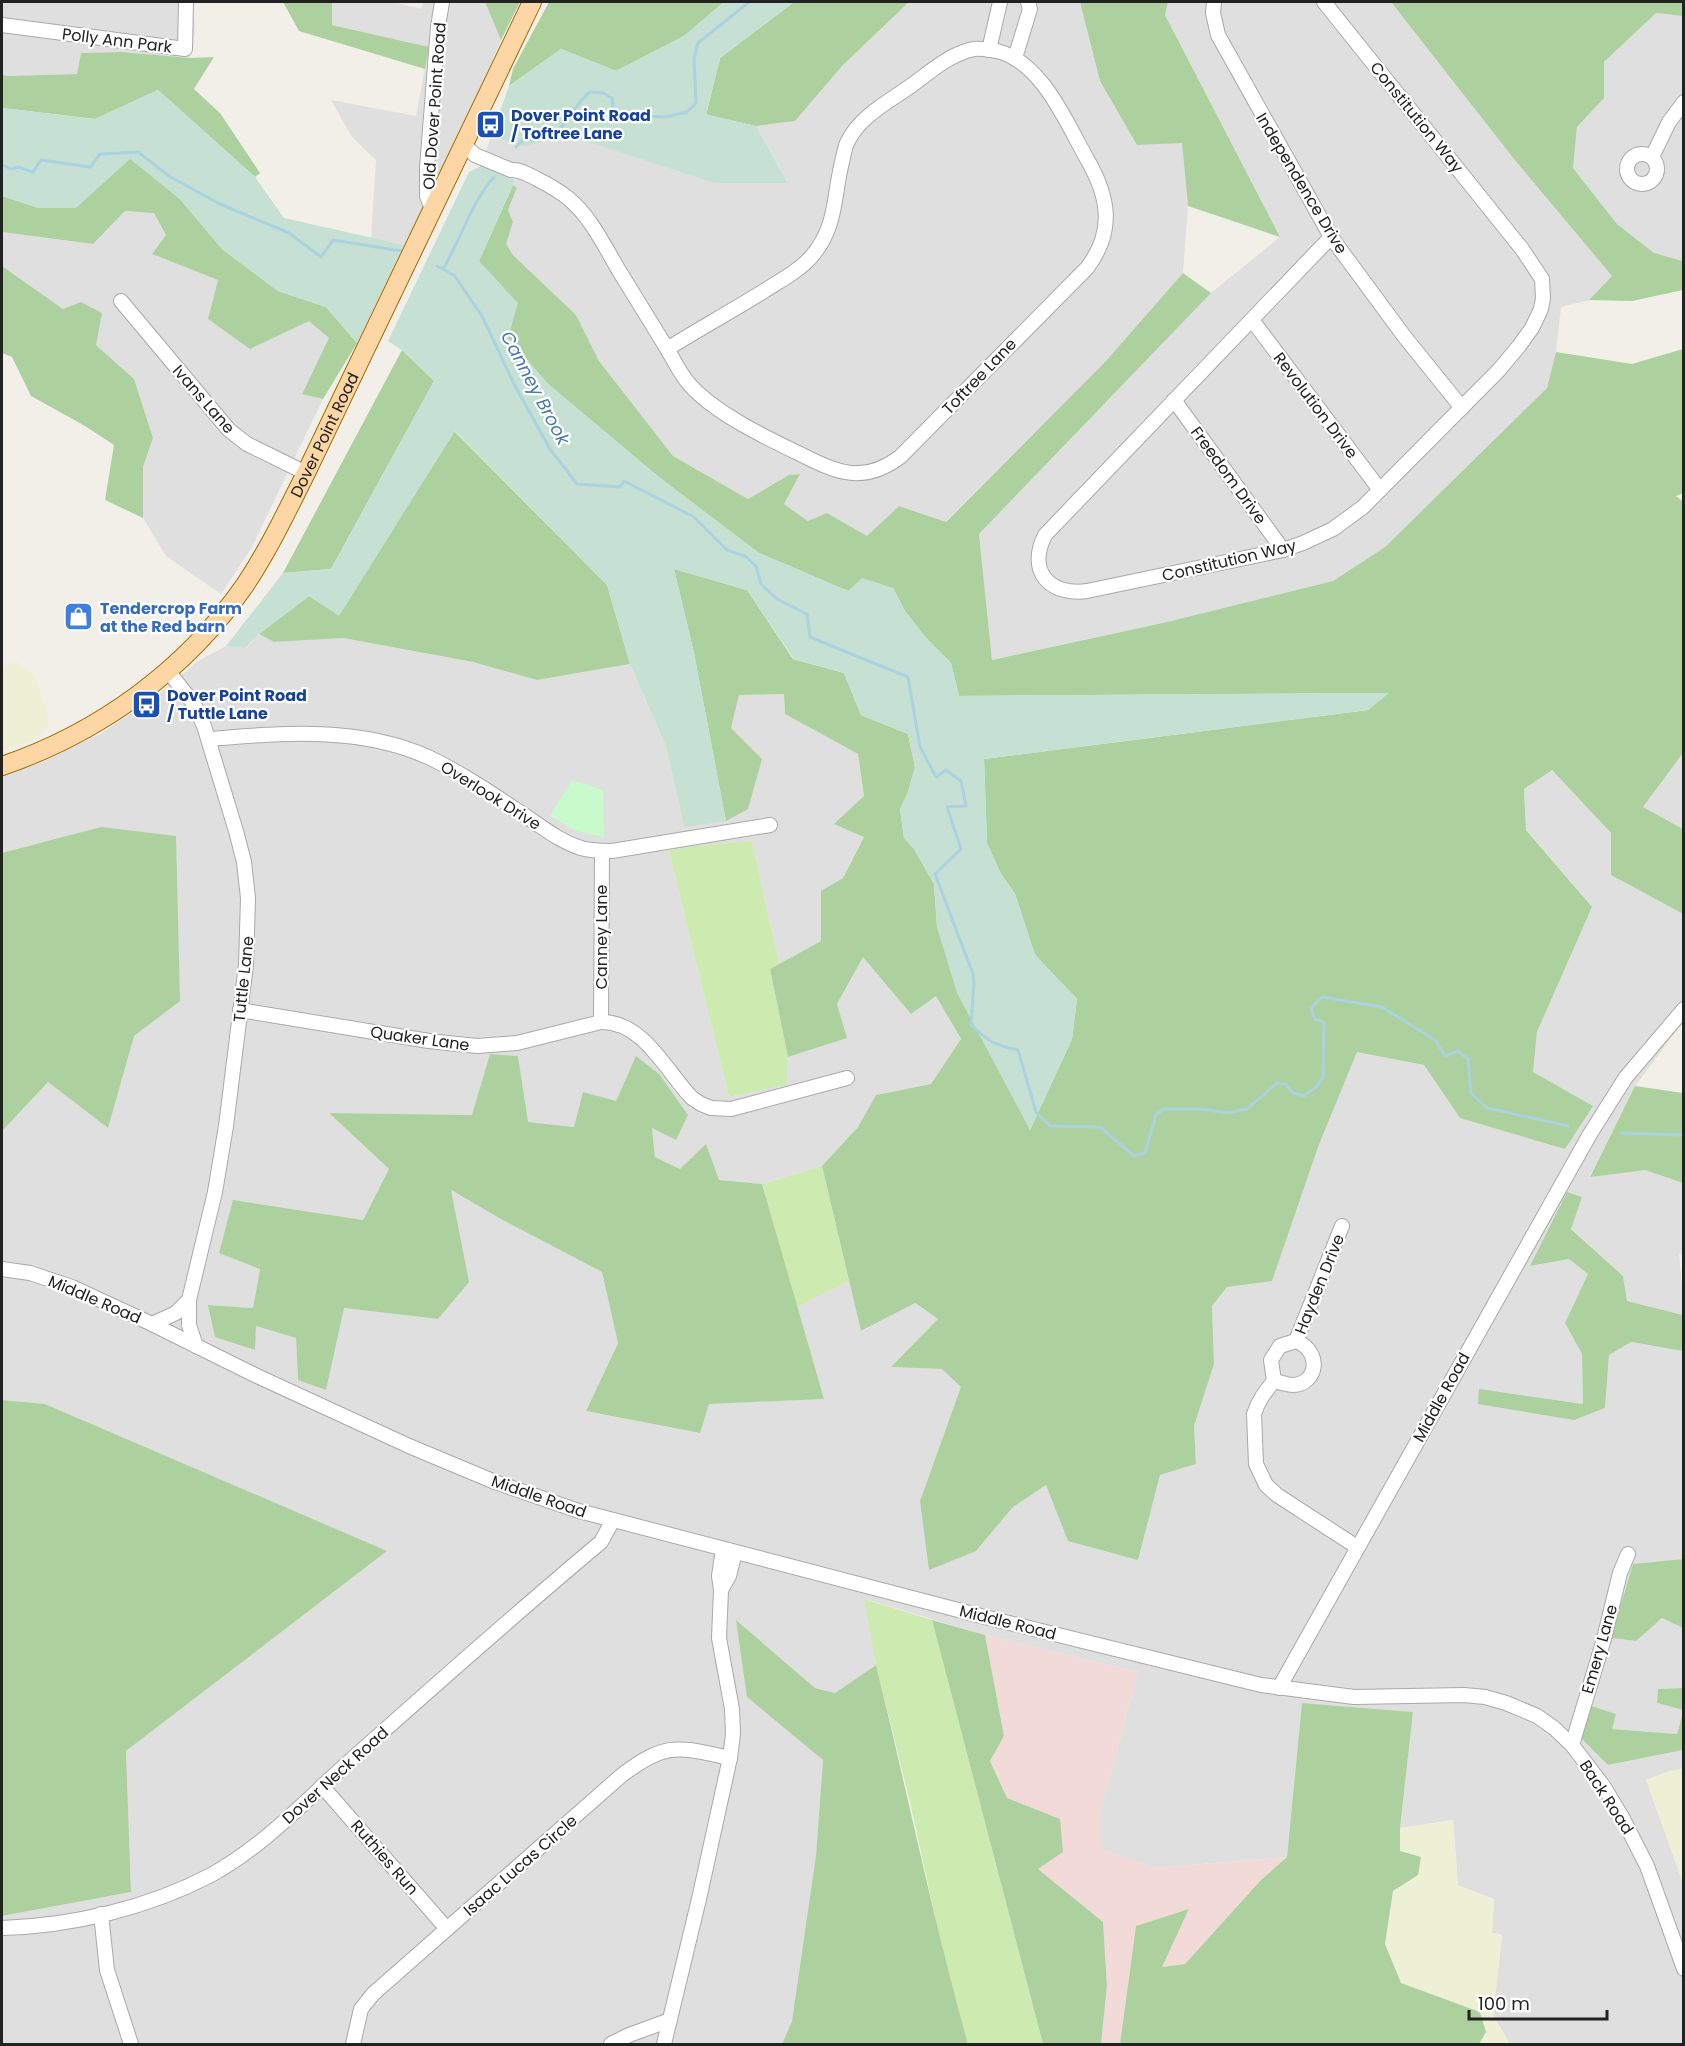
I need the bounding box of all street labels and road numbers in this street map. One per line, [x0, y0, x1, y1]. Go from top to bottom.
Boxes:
street label: Polly Ann Park [61, 22, 174, 59]
street label: Old Dover Point Road [417, 22, 452, 190]
street label: Constitution Way [1365, 57, 1469, 178]
street label: Independence Drive [1250, 108, 1353, 258]
street label: Toftree Lane [937, 333, 1022, 420]
street label: Revolution Drive [1268, 347, 1363, 463]
street label: Ivans Lane [167, 360, 240, 439]
street label: Dover Point Road [285, 369, 365, 501]
street label: Freedom Drive [1185, 422, 1272, 529]
street label: Constitution Way [1160, 534, 1298, 587]
street label: Overlook Drive [436, 755, 545, 836]
street label: Canney Lane [590, 885, 613, 989]
street label: Tuttle Lane [228, 935, 259, 1023]
street label: Quaker Lane [369, 1020, 471, 1057]
street label: Hayden Drive [1289, 1231, 1350, 1338]
street label: Middle Road [45, 1270, 145, 1329]
street label: Middle Road [1407, 1348, 1476, 1446]
street label: Middle Road [488, 1469, 589, 1523]
street label: Middle Road [957, 1599, 1059, 1646]
street label: Emery Lane [1576, 1602, 1623, 1696]
street label: Dover Neck Road [277, 1721, 393, 1829]
street label: Back Road [1574, 1756, 1639, 1839]
street label: Isaac Lucas Circle [458, 1809, 582, 1921]
street label: Ruthies Run [346, 1815, 424, 1900]

